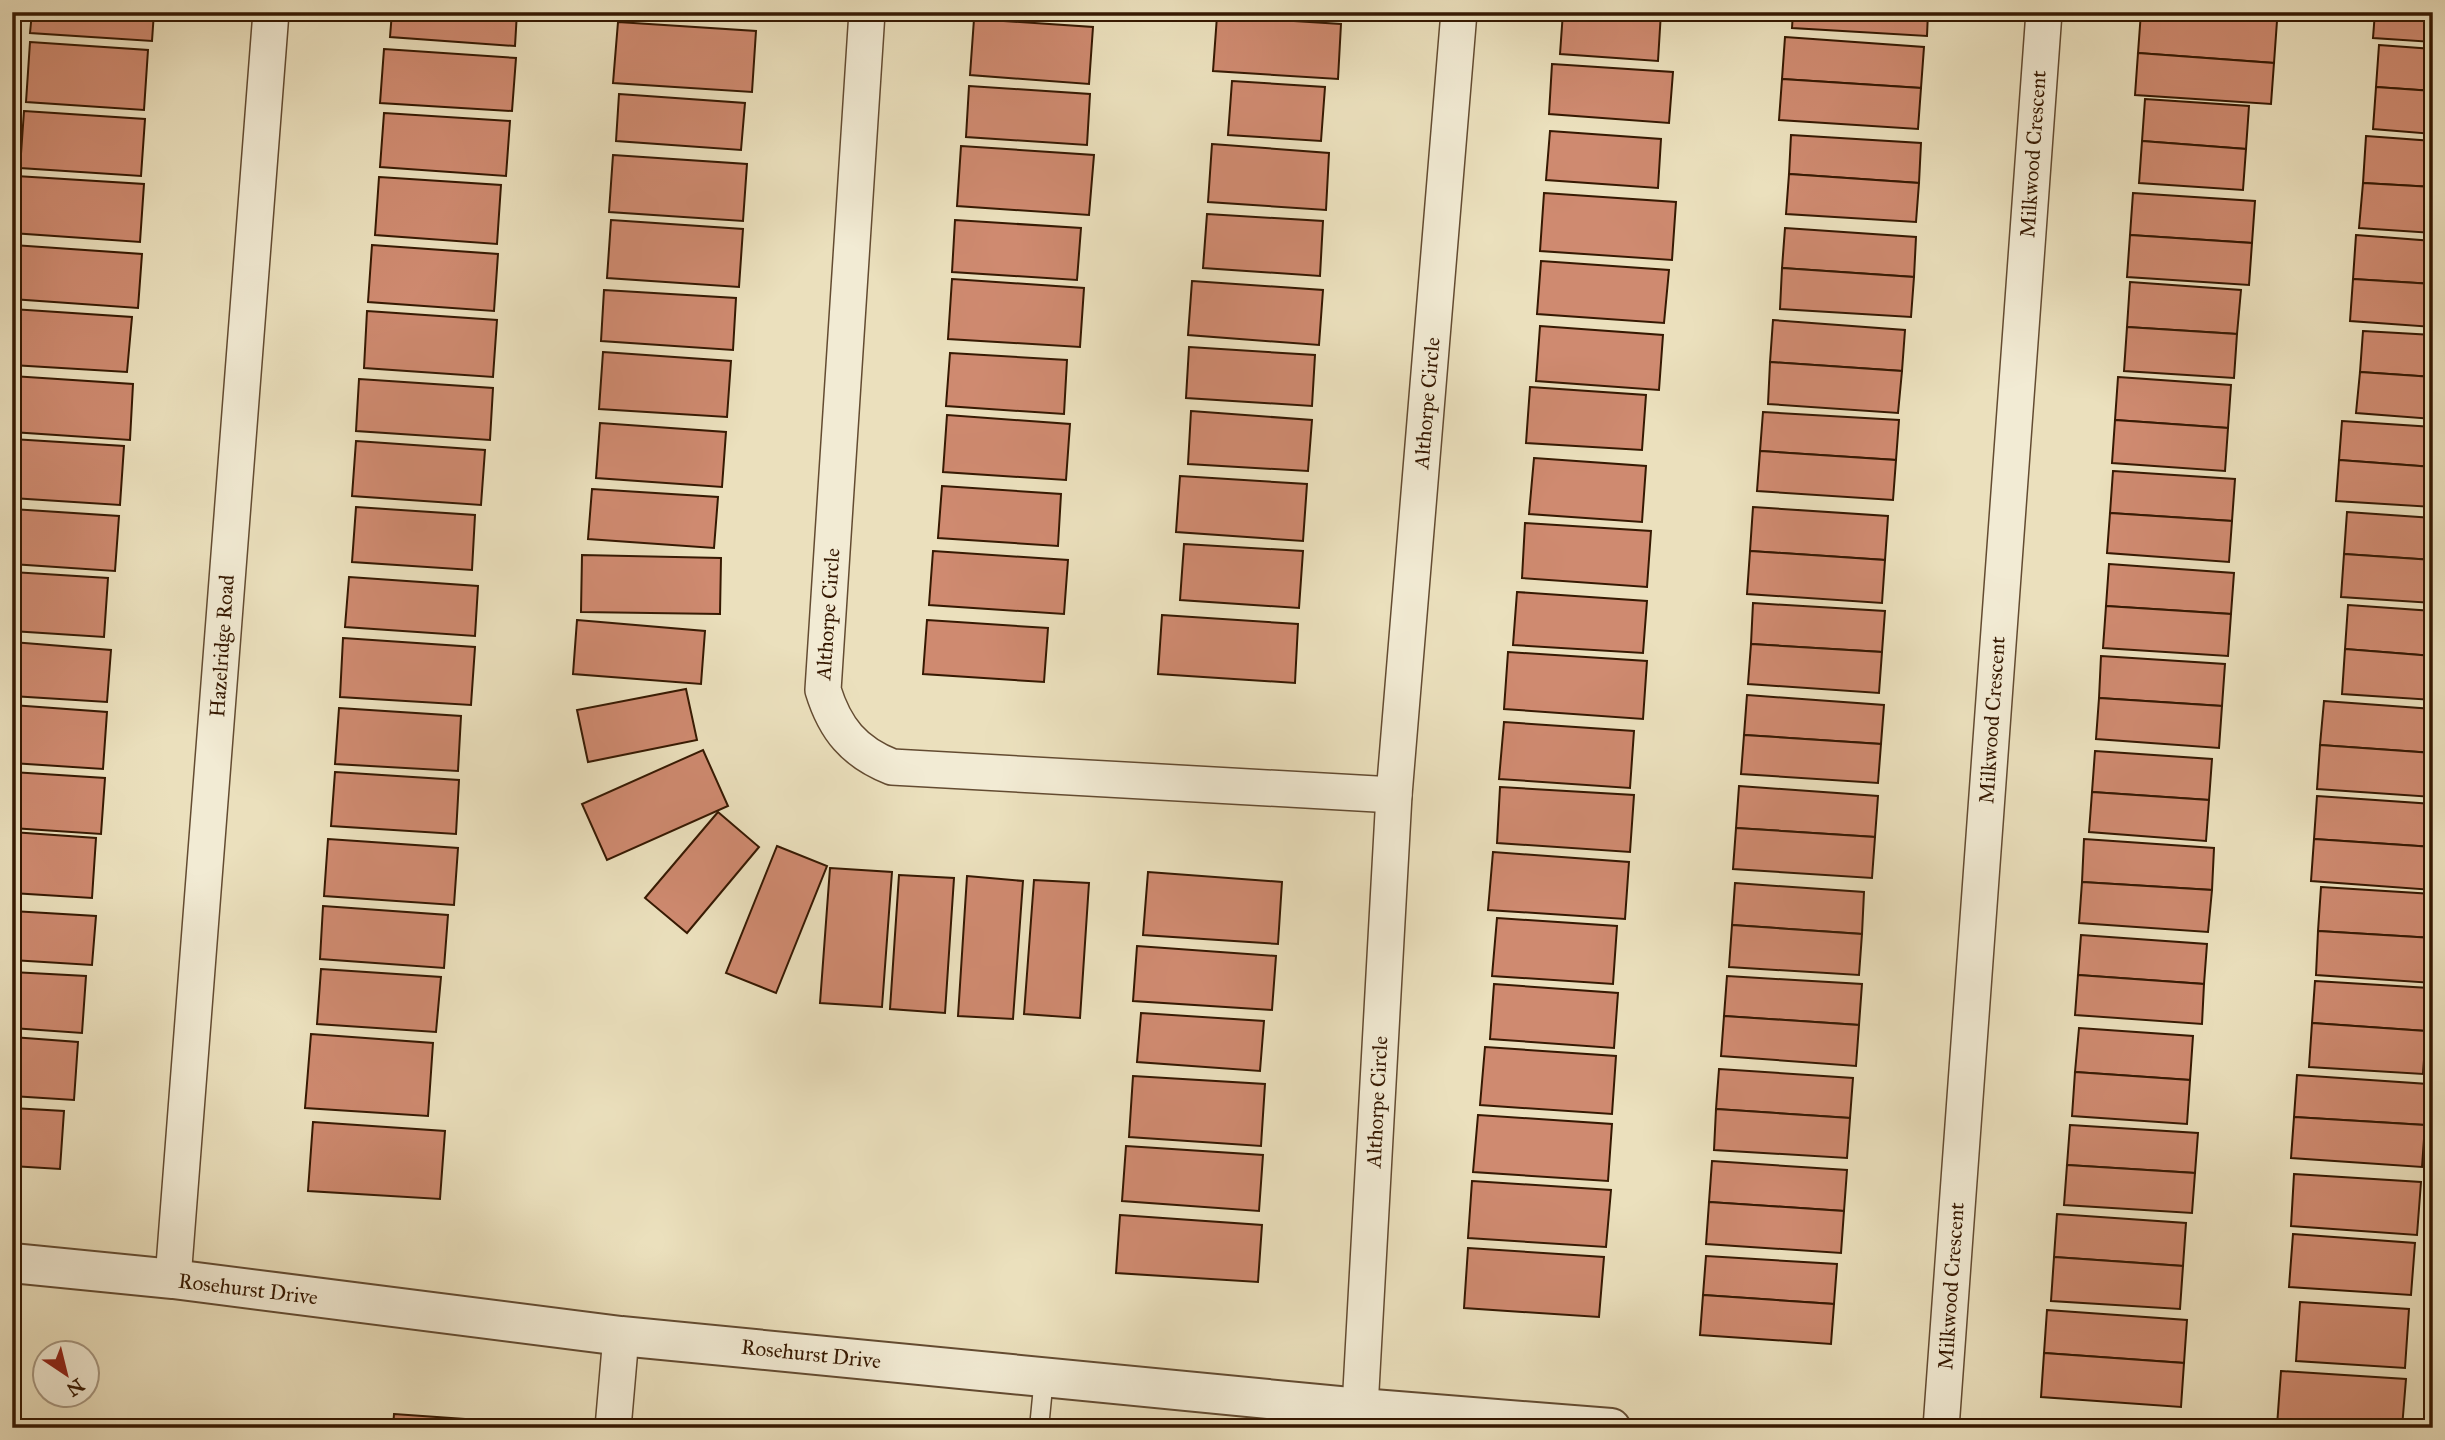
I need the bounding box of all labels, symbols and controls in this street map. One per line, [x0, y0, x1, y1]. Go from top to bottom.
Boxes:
street label: Milkwood Crescent [2014, 69, 2052, 239]
street label: Althorpe Circle [1408, 336, 1446, 471]
street label: Althorpe Circle [810, 547, 846, 682]
street label: Hazelridge Road [204, 573, 240, 718]
street label: Milkwood Crescent [1973, 635, 2011, 805]
street label: Althorpe Circle [1361, 1035, 1393, 1170]
street label: Milkwood Crescent [1932, 1201, 1970, 1371]
street label: Rosehurst Drive [177, 1268, 320, 1310]
street label: Rosehurst Drive [740, 1334, 882, 1374]
north arrow [32, 1338, 102, 1408]
text: N [62, 1373, 89, 1402]

